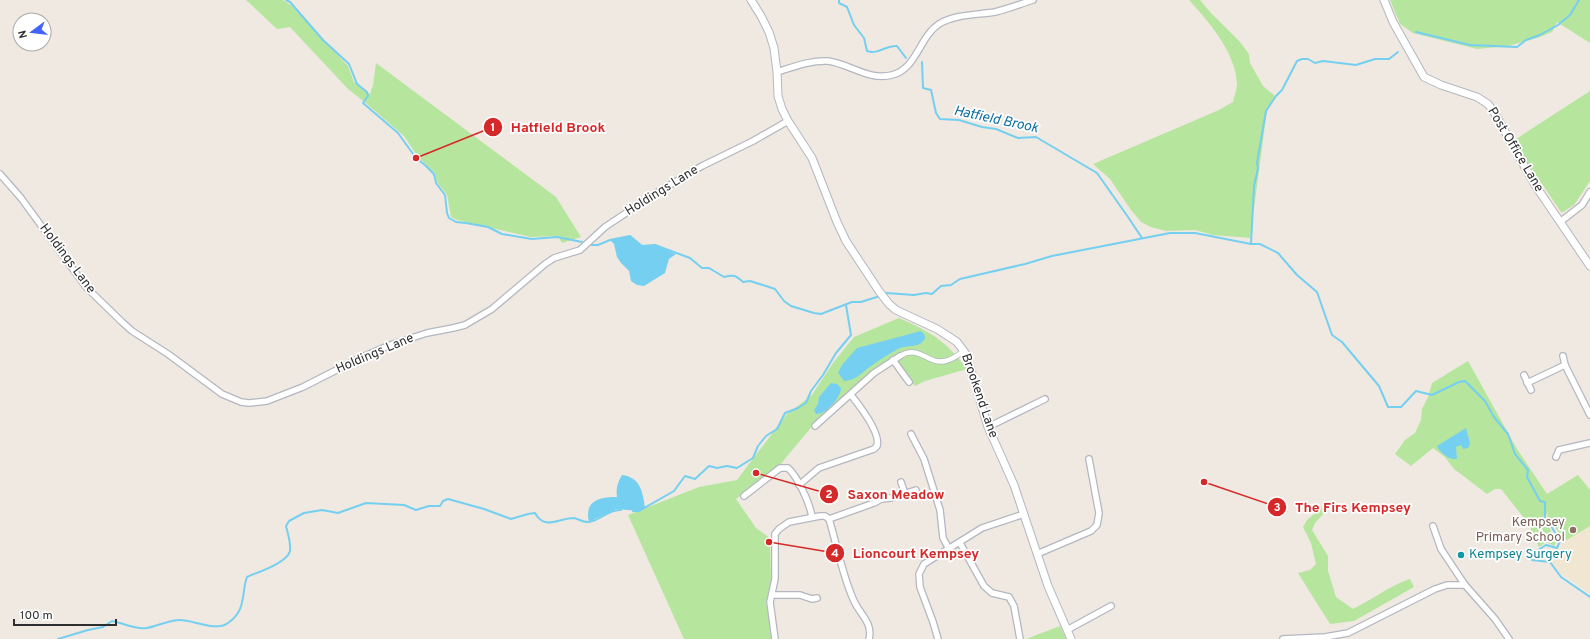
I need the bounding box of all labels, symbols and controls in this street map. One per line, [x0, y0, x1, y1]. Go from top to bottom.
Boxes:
north arrow [12, 12, 52, 52]
text: N [16, 29, 31, 40]
water label: Hatfield Brook [952, 103, 1041, 137]
street label: Post Office Lane [1483, 105, 1547, 195]
callout: Hatfield Brook [483, 114, 613, 140]
text: 1 [491, 120, 495, 136]
text: Hatfield Brook [511, 120, 605, 137]
street label: Holdings Lane [622, 162, 702, 220]
street label: Holdings Lane [36, 221, 98, 297]
street label: Holdings Lane [334, 330, 416, 378]
street label: Brookend Lane [957, 352, 1001, 440]
callout: Saxon Meadow [819, 481, 953, 507]
text: 2 [825, 487, 833, 503]
text: Saxon Meadow [847, 487, 945, 504]
callout: The Firs Kempsey [1267, 494, 1419, 520]
text: 3 [1273, 500, 1281, 516]
text: The Firs Kempsey [1295, 500, 1411, 517]
place label: Kempsey Primary School [1476, 515, 1565, 546]
marker: Kempsey Primary School [1568, 525, 1578, 535]
callout: Lioncourt Kempsey [825, 540, 987, 566]
text: 4 [831, 546, 839, 562]
text: Lioncourt Kempsey [853, 546, 979, 563]
place label: Kempsey Surgery [1469, 547, 1572, 563]
marker: Kempsey Surgery [1456, 550, 1466, 560]
scale bar [14, 601, 116, 627]
text: 100 m [20, 608, 53, 624]

